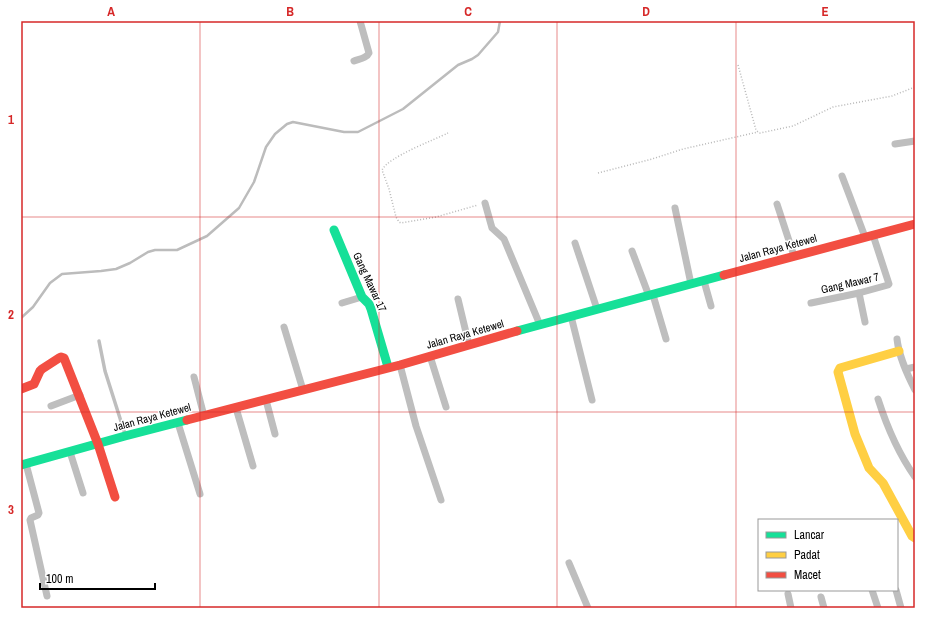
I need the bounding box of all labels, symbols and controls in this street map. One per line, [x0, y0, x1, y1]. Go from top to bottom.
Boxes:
text: A [107, 3, 115, 20]
text: B [286, 3, 294, 20]
text: C [464, 3, 472, 20]
text: D [642, 3, 650, 20]
text: E [821, 3, 829, 20]
text: 1 [8, 111, 14, 128]
street label: Jalan Raya Ketewel [738, 231, 818, 265]
street label: Gang Mawar 17 [350, 250, 390, 314]
street label: Gang Mawar 7 [820, 270, 880, 296]
text: 2 [8, 306, 14, 323]
street label: Jalan Raya Ketewel [425, 316, 505, 352]
street label: Jalan Raya Ketewel [112, 400, 192, 434]
text: 3 [8, 501, 14, 518]
legend [758, 519, 898, 591]
text: Lancar [794, 527, 825, 543]
text: Padat [794, 547, 820, 563]
scale bar [40, 565, 155, 591]
text: Macet [794, 567, 821, 583]
text: 100 m [46, 571, 73, 587]

